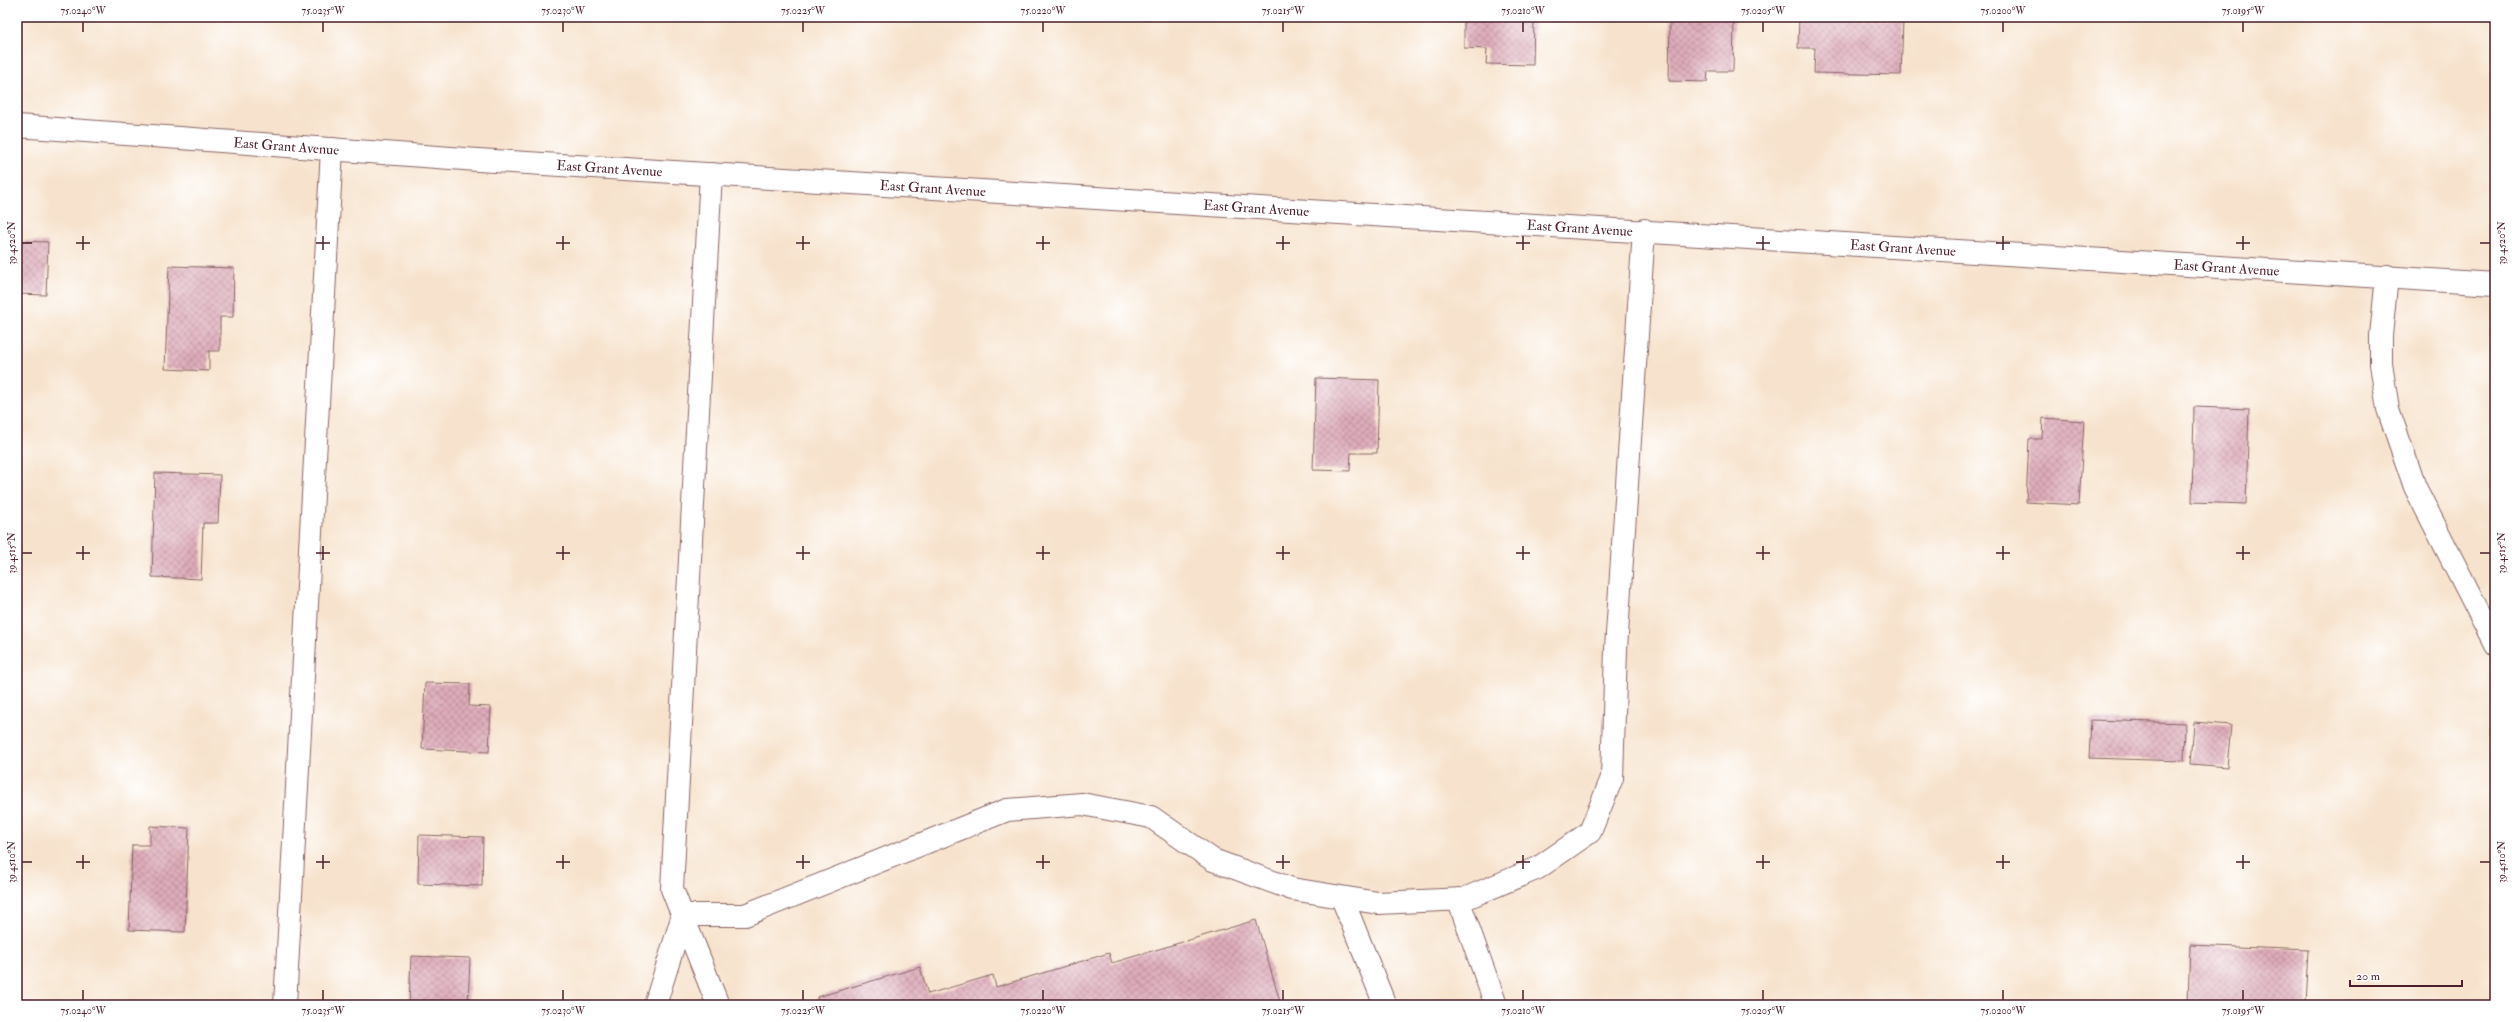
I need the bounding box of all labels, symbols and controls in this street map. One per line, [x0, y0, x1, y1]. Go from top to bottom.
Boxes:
text: 75.0240°W [60, 5, 106, 17]
text: 75.0235°W [302, 5, 345, 17]
text: 75.0230°W [541, 5, 586, 17]
text: 75.0225°W [781, 5, 826, 17]
text: 75.0220°W [1021, 5, 1066, 17]
text: 75.0215°W [1262, 5, 1305, 17]
text: 75.0210°W [1501, 5, 1545, 17]
text: 75.0205°W [1741, 5, 1786, 17]
text: 75.0200°W [1981, 5, 2026, 17]
text: 75.0195°W [2222, 5, 2265, 17]
street label: East Grant Avenue [233, 134, 340, 159]
street label: East Grant Avenue [556, 157, 663, 180]
street label: East Grant Avenue [879, 177, 986, 200]
street label: East Grant Avenue [1203, 197, 1310, 220]
street label: East Grant Avenue [1526, 216, 1633, 240]
text: 39.4520°N [6, 221, 18, 265]
text: 39.4520°N [2496, 221, 2508, 265]
street label: East Grant Avenue [1850, 236, 1957, 260]
street label: East Grant Avenue [2173, 256, 2280, 280]
text: 39.4515°N [6, 532, 18, 574]
text: 39.4515°N [2496, 532, 2508, 574]
text: 39.4510°N [6, 841, 18, 883]
text: 39.4510°N [2496, 841, 2508, 883]
scale bar [2350, 962, 2462, 988]
text: 20 m [2356, 969, 2381, 984]
text: 75.0240°W [60, 1005, 106, 1017]
text: 75.0235°W [302, 1005, 345, 1017]
text: 75.0230°W [541, 1005, 586, 1017]
text: 75.0225°W [781, 1005, 826, 1017]
text: 75.0220°W [1021, 1005, 1066, 1017]
text: 75.0215°W [1262, 1005, 1305, 1017]
text: 75.0210°W [1501, 1005, 1545, 1017]
text: 75.0205°W [1741, 1005, 1786, 1017]
text: 75.0200°W [1981, 1005, 2026, 1017]
text: 75.0195°W [2222, 1005, 2265, 1017]

